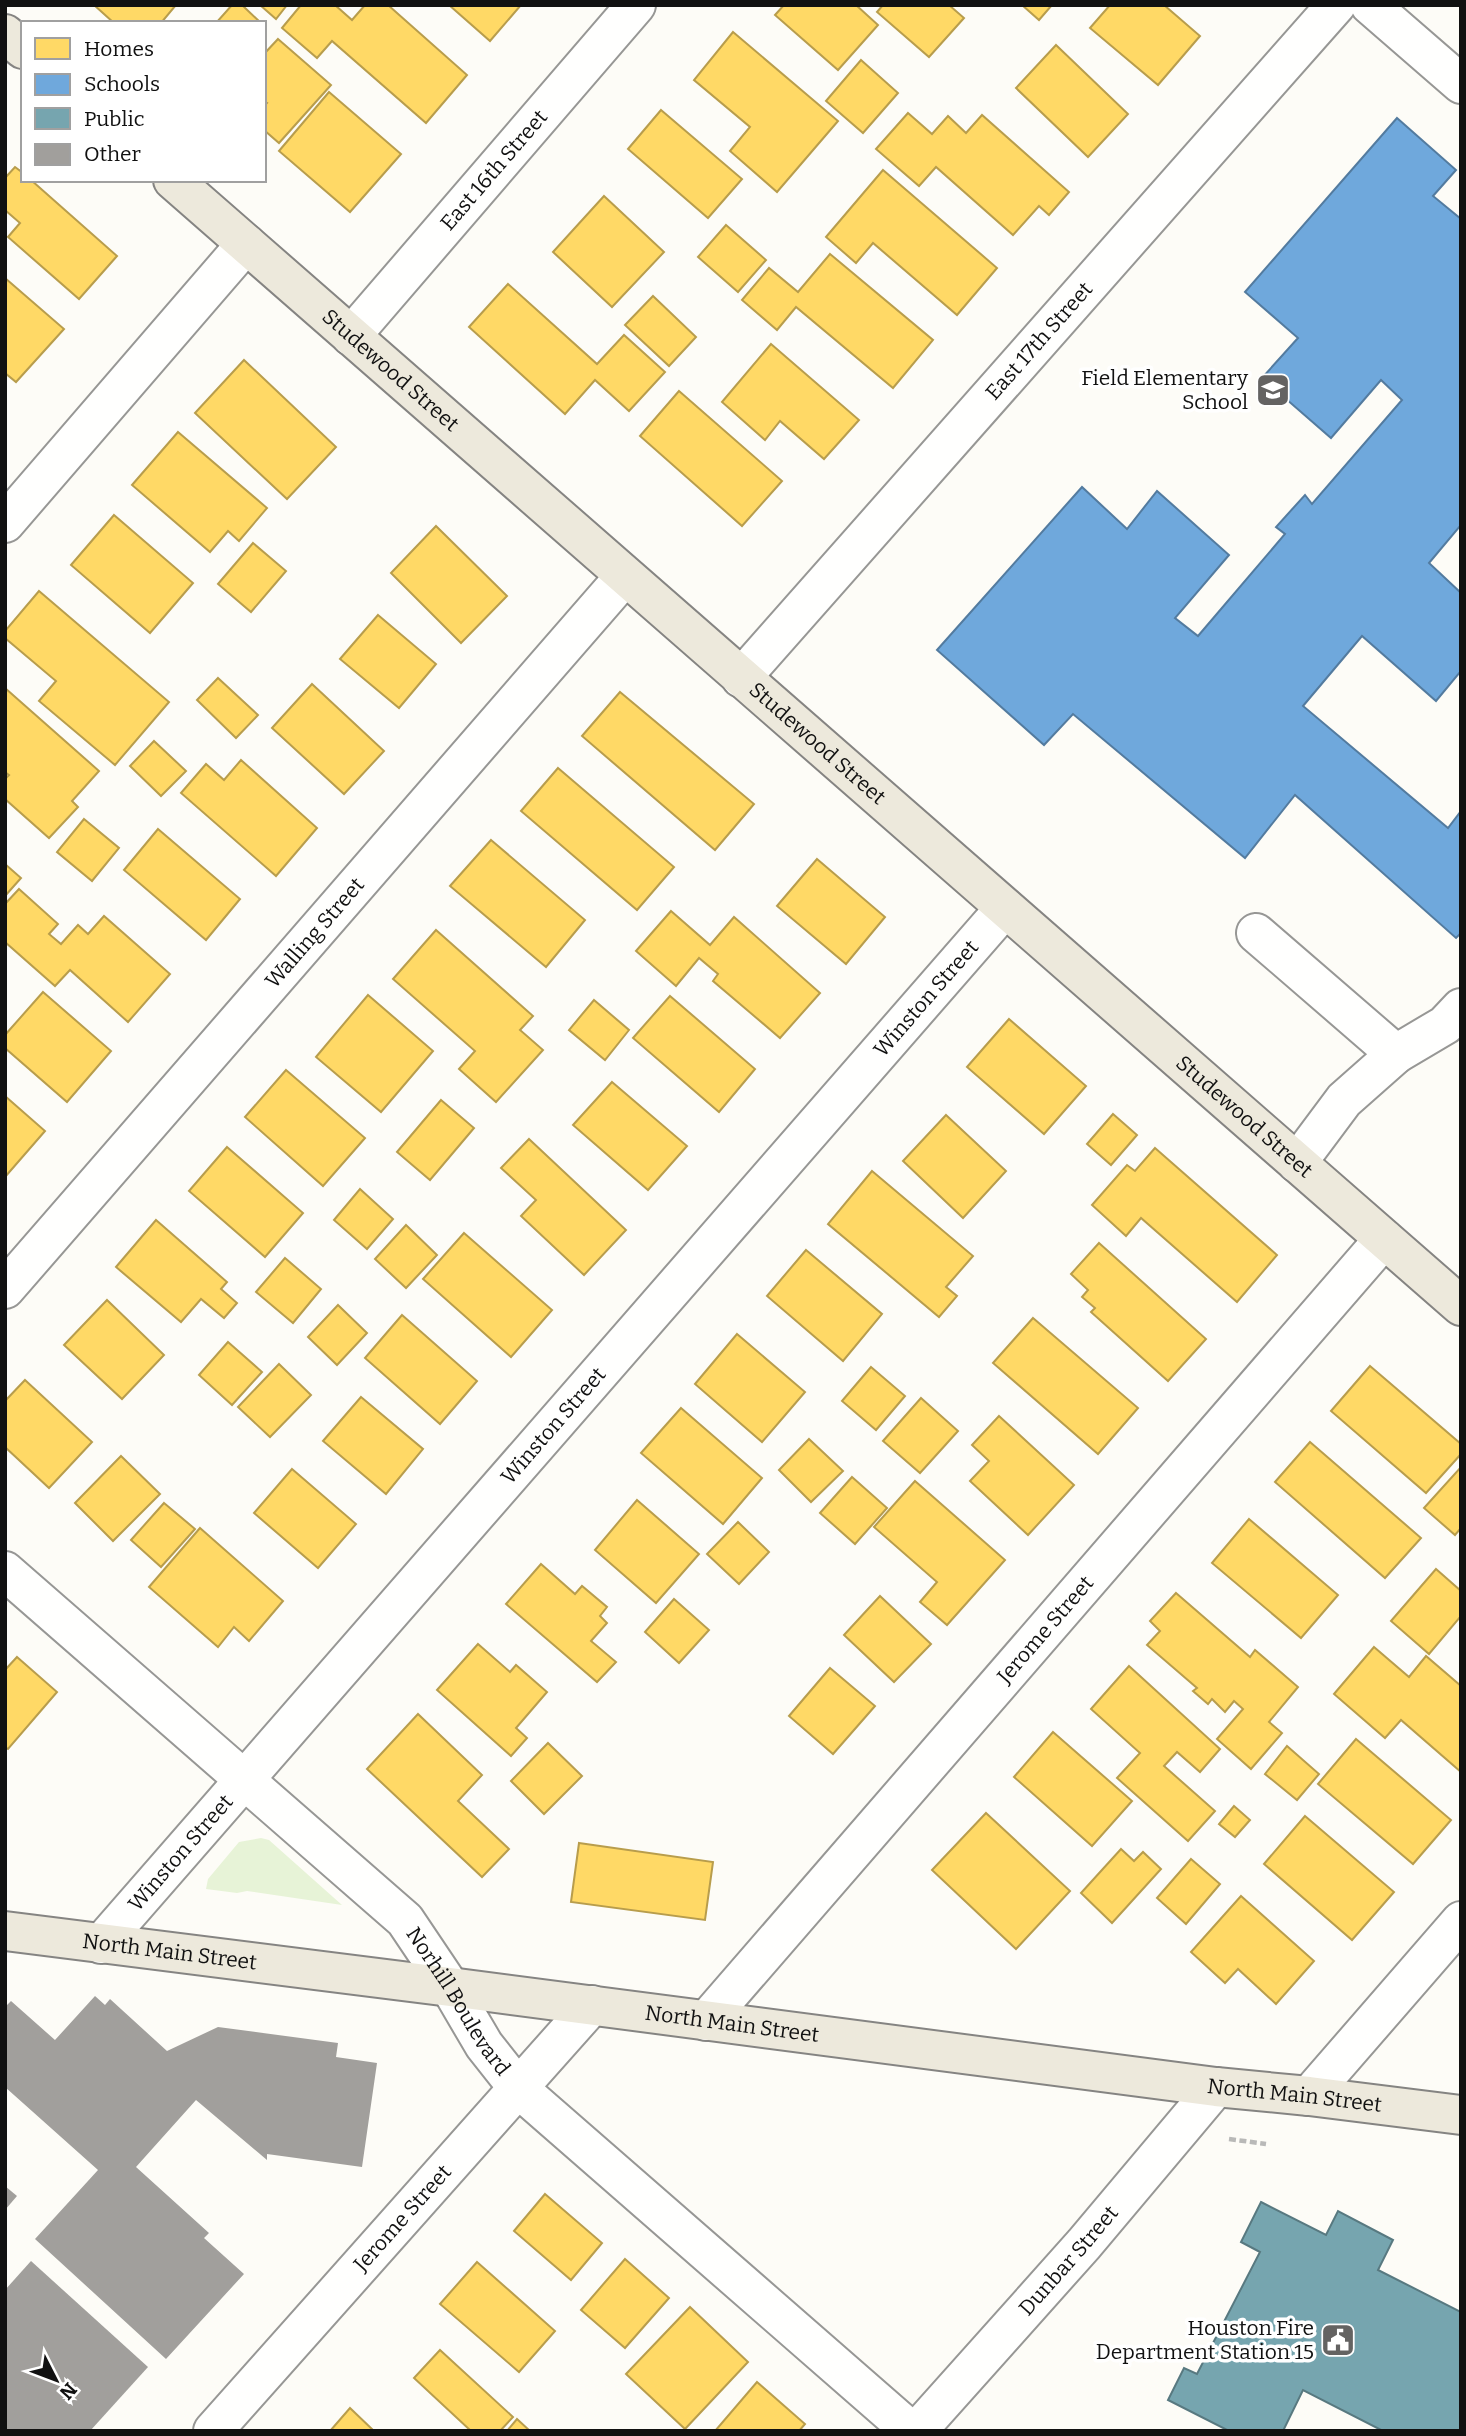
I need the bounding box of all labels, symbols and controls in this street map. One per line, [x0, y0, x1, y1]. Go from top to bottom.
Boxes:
legend [21, 21, 266, 182]
text: Homes [84, 36, 154, 62]
text: Schools [84, 71, 160, 97]
street label: East 16th Street [435, 104, 553, 236]
text: Public [84, 106, 145, 132]
text: Other [84, 141, 141, 167]
street label: East 17th Street [980, 276, 1098, 405]
street label: Studewood Street [317, 303, 465, 437]
place label: Field Elementary School [1081, 365, 1249, 415]
school or university icon: Field Elementary School [1254, 371, 1292, 409]
street label: Studewood Street [744, 677, 891, 810]
street label: Walling Street [260, 872, 370, 994]
street label: Winston Street [868, 934, 984, 1062]
street label: Studewood Street [1171, 1050, 1318, 1184]
street label: Winston Street [495, 1362, 612, 1489]
street label: Jerome Street [991, 1570, 1099, 1690]
street label: Winston Street [123, 1789, 239, 1917]
street label: Norhill Boulevard [400, 1922, 516, 2081]
street label: North Main Street [81, 1928, 259, 1976]
street label: North Main Street [643, 2000, 821, 2048]
street label: North Main Street [1206, 2073, 1384, 2118]
street label: Jerome Street [347, 2159, 457, 2278]
street label: Dunbar Street [1013, 2200, 1124, 2321]
place label: Houston Fire Department Station 15 [1096, 2315, 1314, 2365]
public building icon: Houston Fire Department Station 15 [1319, 2321, 1357, 2359]
north arrow [21, 2345, 91, 2415]
text: N [55, 2378, 82, 2404]

